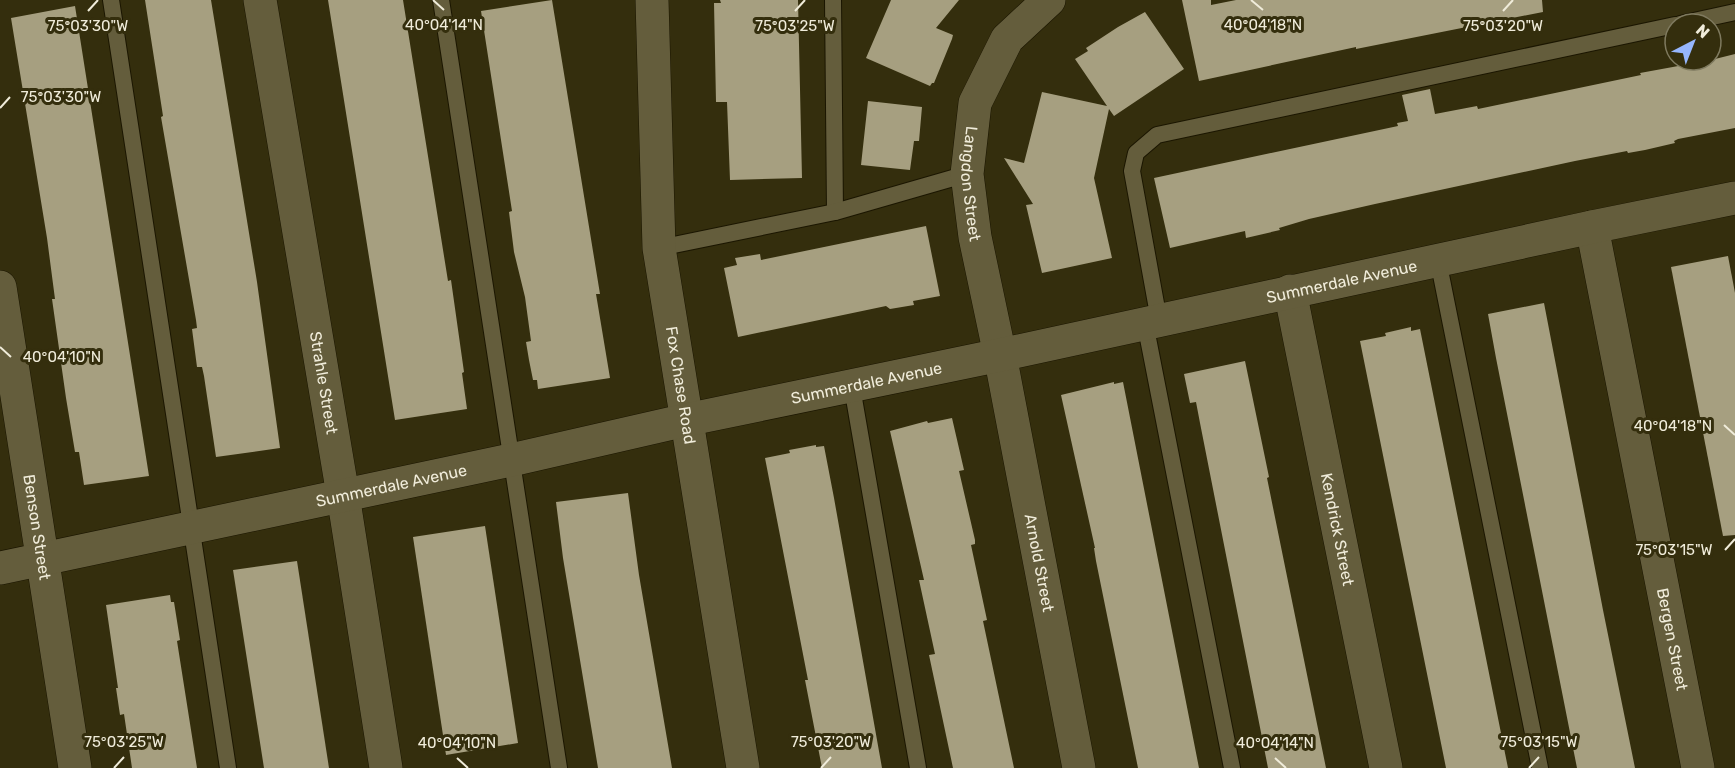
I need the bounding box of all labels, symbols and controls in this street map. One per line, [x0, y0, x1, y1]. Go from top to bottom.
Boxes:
north arrow [1663, 12, 1723, 72]
text: 40°04'14"N [405, 16, 483, 34]
text: 40°04'18"N [1224, 16, 1302, 34]
text: 75°03'30"W [48, 17, 128, 35]
text: 75°03'25"W [755, 17, 835, 35]
text: 75°03'20"W [1463, 17, 1543, 35]
text: N [1692, 20, 1713, 42]
text: 75°03'30"W [21, 88, 101, 106]
street label: Langdon Street [957, 125, 985, 243]
street label: Summerdale Avenue [1265, 256, 1419, 307]
street label: Fox Chase Road [662, 325, 700, 445]
street label: Strahle Street [306, 330, 342, 436]
text: 40°04'10"N [23, 348, 101, 366]
street label: Summerdale Avenue [789, 358, 944, 408]
text: 40°04'18"N [1634, 417, 1712, 435]
street label: Summerdale Avenue [314, 461, 469, 511]
street label: Kendrick Street [1317, 471, 1358, 587]
street label: Benson Street [19, 473, 55, 581]
street label: Arnold Street [1021, 512, 1058, 613]
text: 75°03'15"W [1635, 541, 1713, 559]
street label: Bergen Street [1653, 586, 1692, 692]
text: 75°03'25"W [84, 733, 164, 751]
text: 75°03'20"W [791, 733, 871, 751]
text: 75°03'15"W [1500, 733, 1578, 751]
text: 40°04'10"N [418, 734, 496, 752]
text: 40°04'14"N [1236, 734, 1314, 752]

